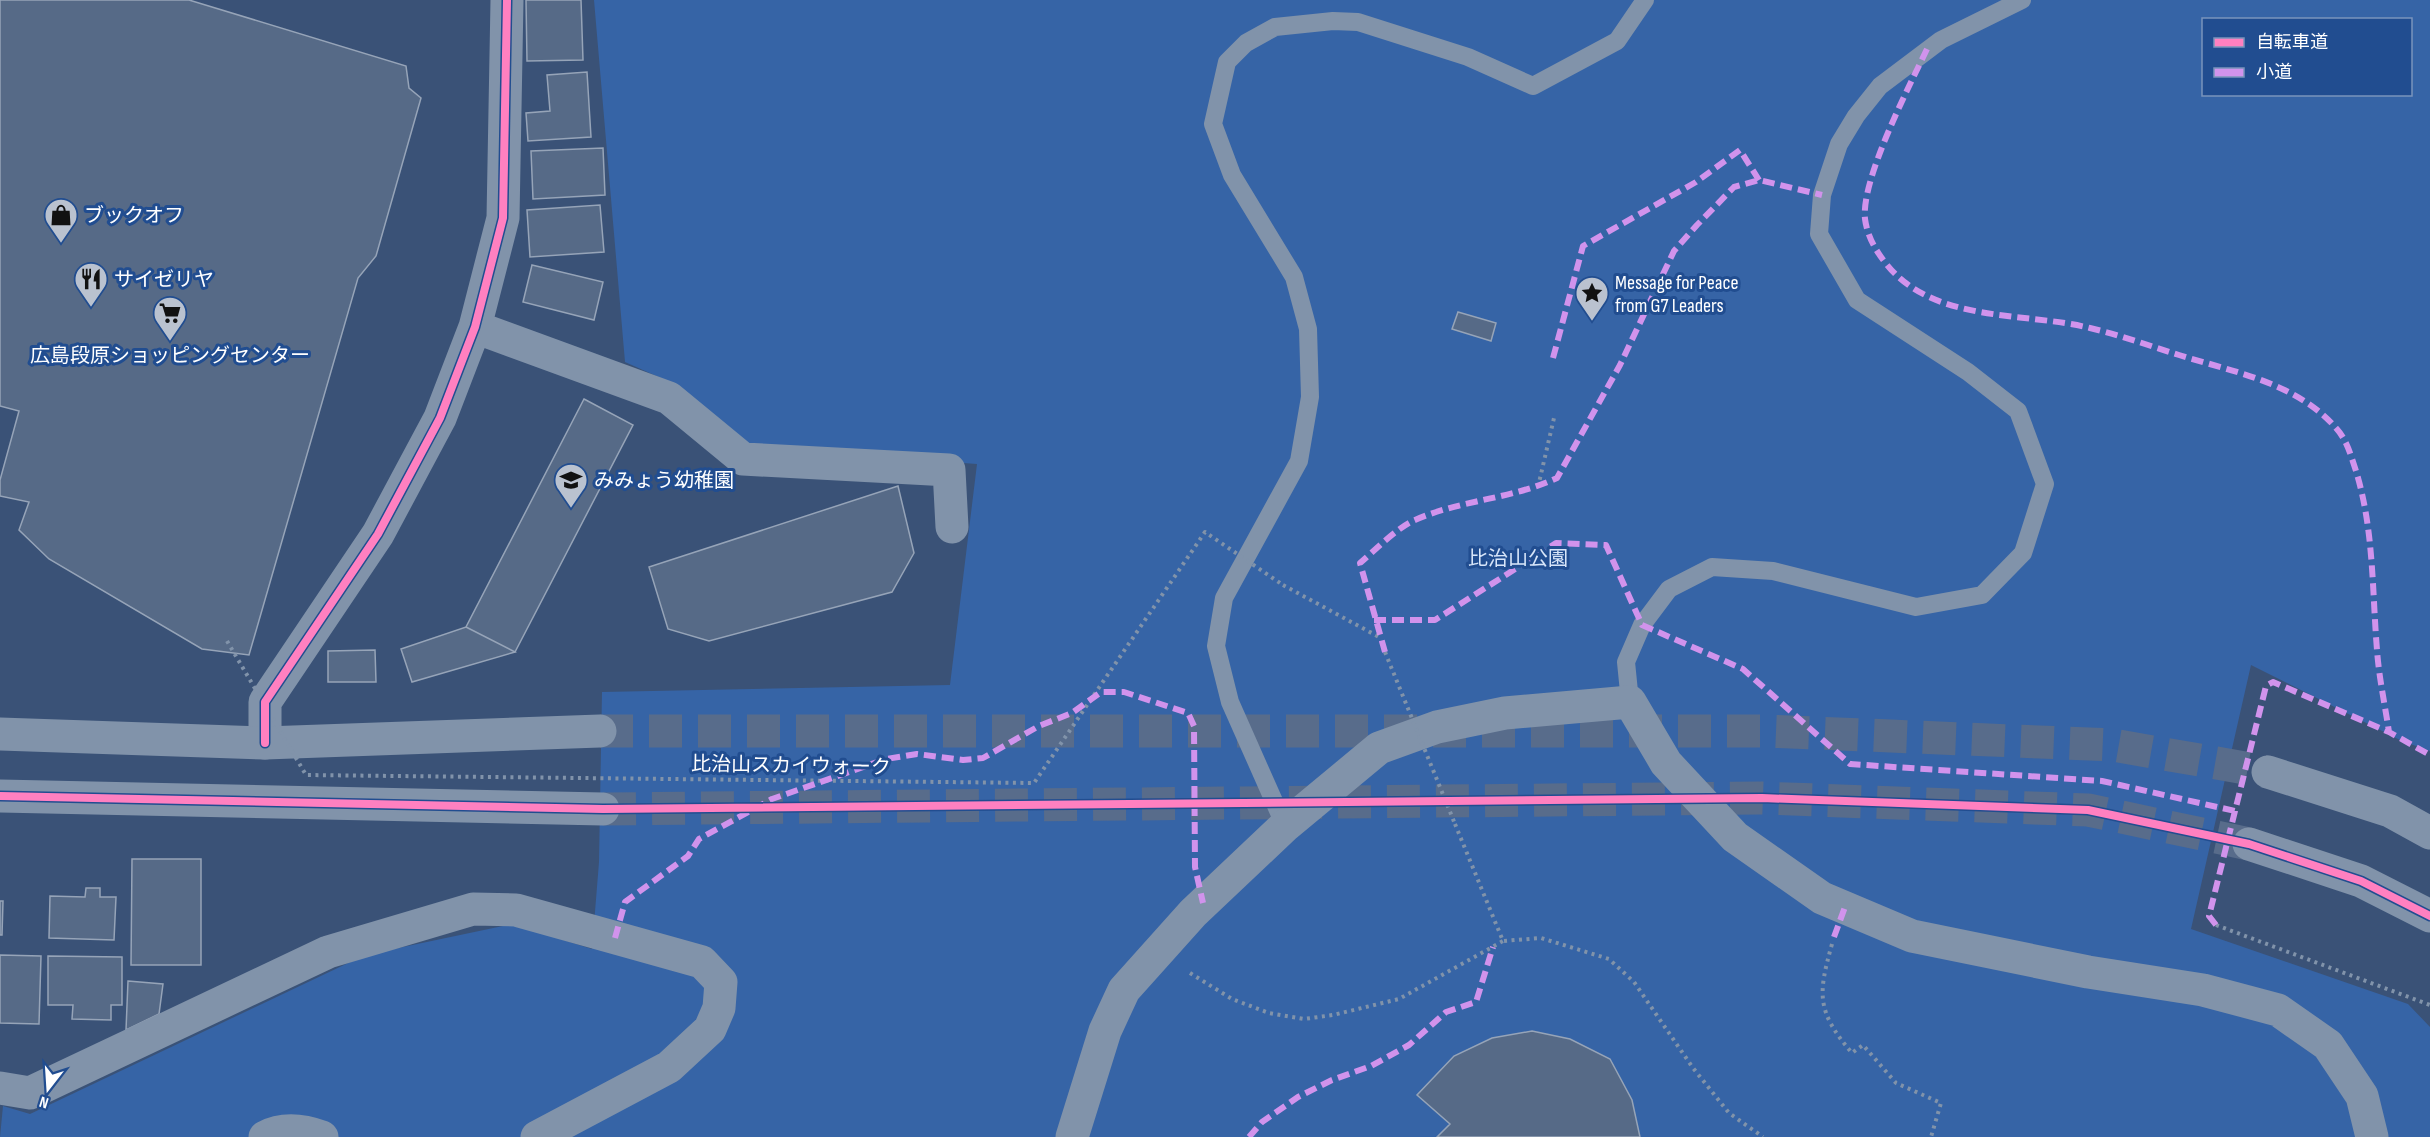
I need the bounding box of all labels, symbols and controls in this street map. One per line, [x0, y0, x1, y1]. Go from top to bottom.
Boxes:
legend [2202, 18, 2412, 96]
text: 自転車道 [2256, 32, 2328, 53]
text: 小道 [2256, 62, 2292, 83]
shop icon: ブックオフ [43, 197, 79, 244]
place label: ブックオフ [84, 204, 184, 228]
restaurant icon: サイゼリヤ [73, 261, 109, 308]
place label: サイゼリヤ [114, 268, 214, 292]
place label: Message for Peace from G7 Leaders [1615, 271, 1739, 318]
place icon: Message for Peace from G7 Leaders [1574, 275, 1610, 322]
supermarket icon: 広島段原ショッピングセンター [152, 295, 188, 342]
place label: 広島段原ショッピングセンター [30, 344, 310, 368]
school or university icon: みみょう幼稚園 [553, 462, 589, 509]
place label: みみょう幼稚園 [594, 469, 734, 493]
park label: 比治山公園 [1468, 547, 1568, 571]
street label: 比治山スカイウォーク [691, 752, 891, 780]
north arrow [18, 1059, 78, 1119]
text: N [37, 1092, 51, 1112]

